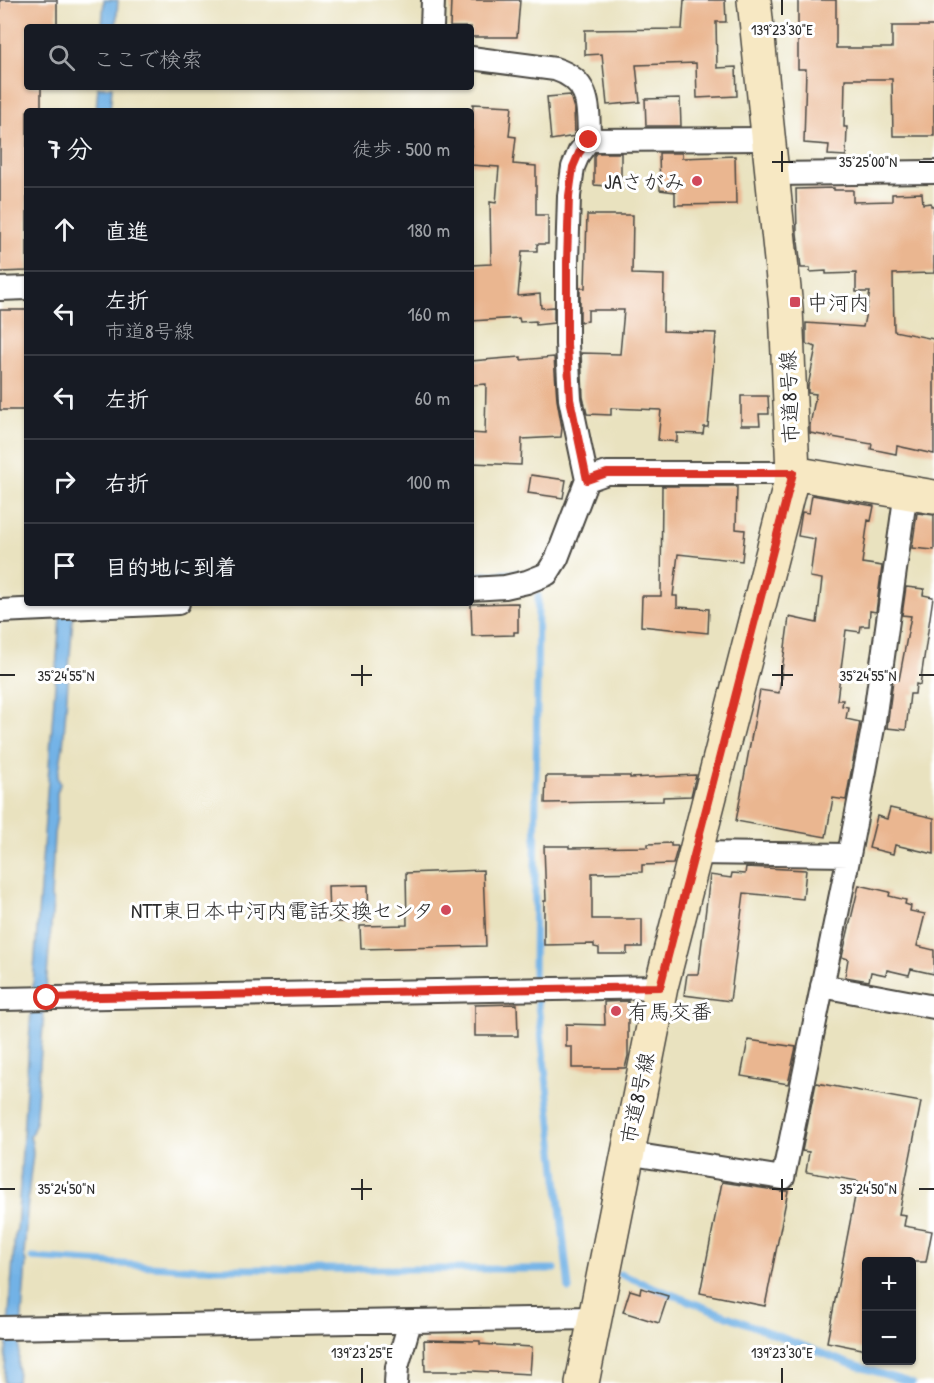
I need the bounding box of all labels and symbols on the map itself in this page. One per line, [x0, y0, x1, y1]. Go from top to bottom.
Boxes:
text: 139°23'30"E [751, 19, 813, 40]
route end [575, 126, 601, 152]
text: 35°25'00"N [839, 151, 897, 172]
place label: JAさがみ [604, 167, 685, 196]
marker: JAさがみ [690, 174, 704, 188]
place label: 中河内 [807, 288, 870, 317]
marker: 中河内 [788, 295, 802, 309]
street label: 市道8号線 [773, 350, 805, 444]
text: 35°24'55"N [38, 665, 94, 686]
text: 35°24'55"N [840, 665, 896, 686]
place label: NTT東日本中河内電話交換センタ [131, 896, 434, 925]
marker: NTT東日本中河内電話交換センタ [439, 903, 453, 917]
route start [33, 984, 59, 1010]
place label: 有馬交番 [628, 997, 712, 1026]
marker: 有馬交番 [609, 1004, 623, 1018]
street label: 市道8号線 [613, 1049, 661, 1147]
text: 35°24'50"N [37, 1178, 95, 1199]
text: 35°24'50"N [839, 1178, 897, 1199]
text: 139°23'25"E [331, 1342, 393, 1363]
text: 139°23'30"E [751, 1342, 813, 1363]

